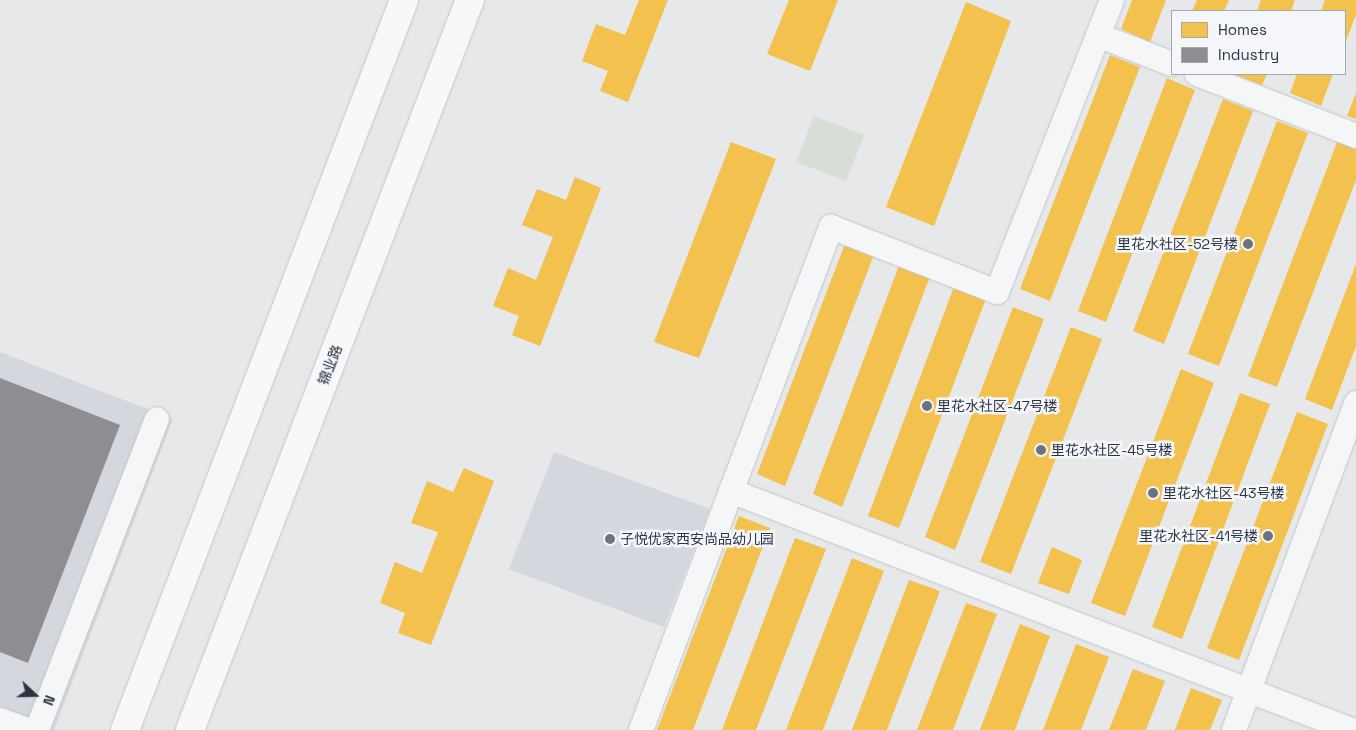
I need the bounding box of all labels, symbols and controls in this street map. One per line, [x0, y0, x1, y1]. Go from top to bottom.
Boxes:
legend [1171, 10, 1346, 75]
text: Homes [1218, 20, 1267, 39]
text: Industry [1218, 45, 1279, 64]
place label: 里花水社区-52号楼 [1117, 236, 1238, 252]
marker: 里花水社区-52号楼 [1242, 238, 1254, 250]
street label: 锦业路 [315, 342, 345, 388]
place label: 里花水社区-47号楼 [937, 398, 1058, 414]
marker: 里花水社区-47号楼 [921, 400, 933, 412]
place label: 里花水社区-45号楼 [1051, 442, 1173, 458]
marker: 里花水社区-45号楼 [1035, 444, 1047, 456]
place label: 里花水社区-43号楼 [1163, 485, 1285, 501]
marker: 里花水社区-43号楼 [1147, 487, 1159, 499]
place label: 里花水社区-41号楼 [1139, 528, 1258, 544]
marker: 里花水社区-41号楼 [1262, 530, 1274, 542]
place label: 子悦优家西安尚品幼儿园 [620, 531, 774, 547]
marker: 子悦优家西安尚品幼儿园 [604, 533, 616, 545]
north arrow [10, 670, 60, 720]
text: N [39, 693, 59, 708]

